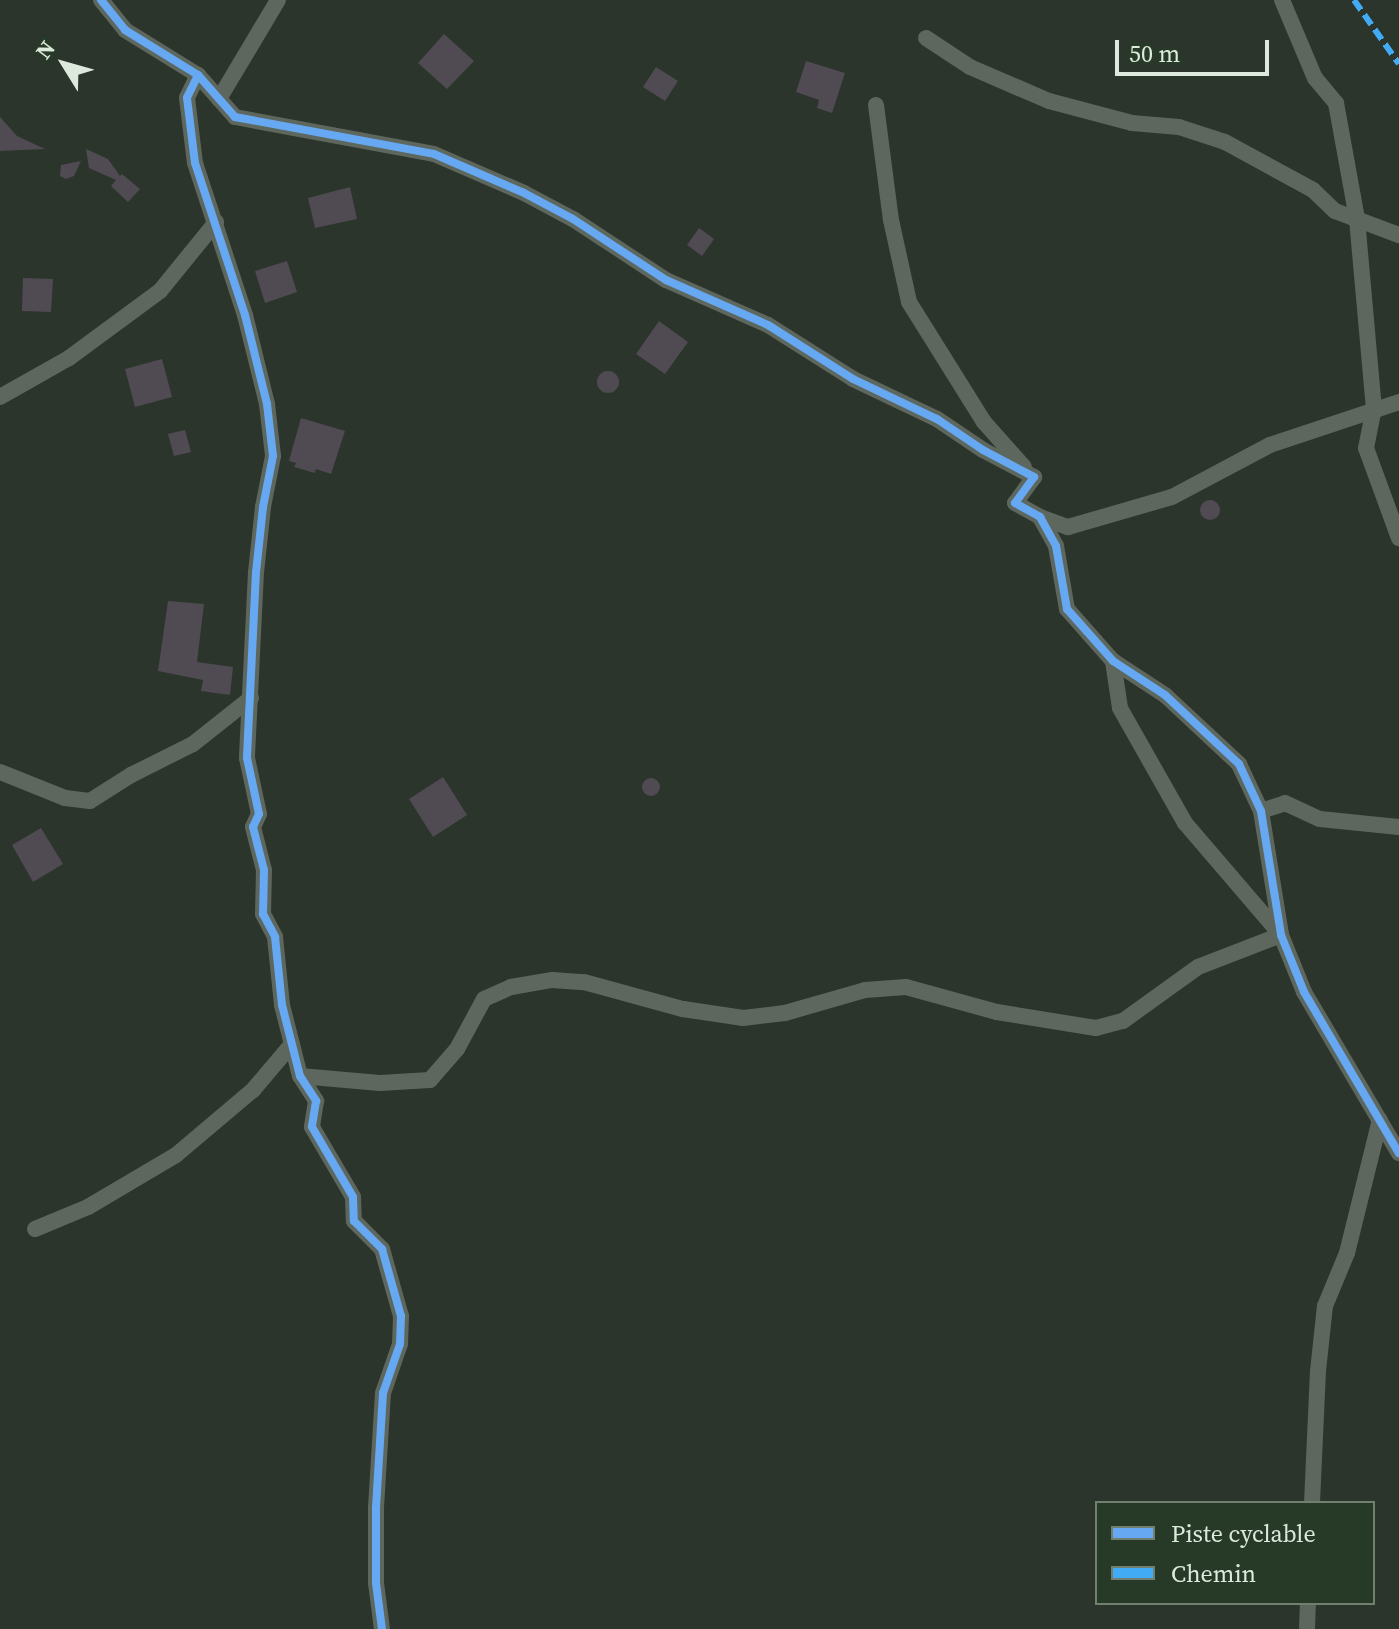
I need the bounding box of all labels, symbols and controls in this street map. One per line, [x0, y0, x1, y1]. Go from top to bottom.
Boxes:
north arrow [24, 24, 104, 104]
scale bar [1119, 24, 1273, 74]
text: N [28, 34, 62, 65]
text: 50 m [1129, 37, 1180, 70]
legend [1095, 1501, 1375, 1605]
text: Piste cyclable [1171, 1517, 1316, 1550]
text: Chemin [1171, 1557, 1256, 1590]

